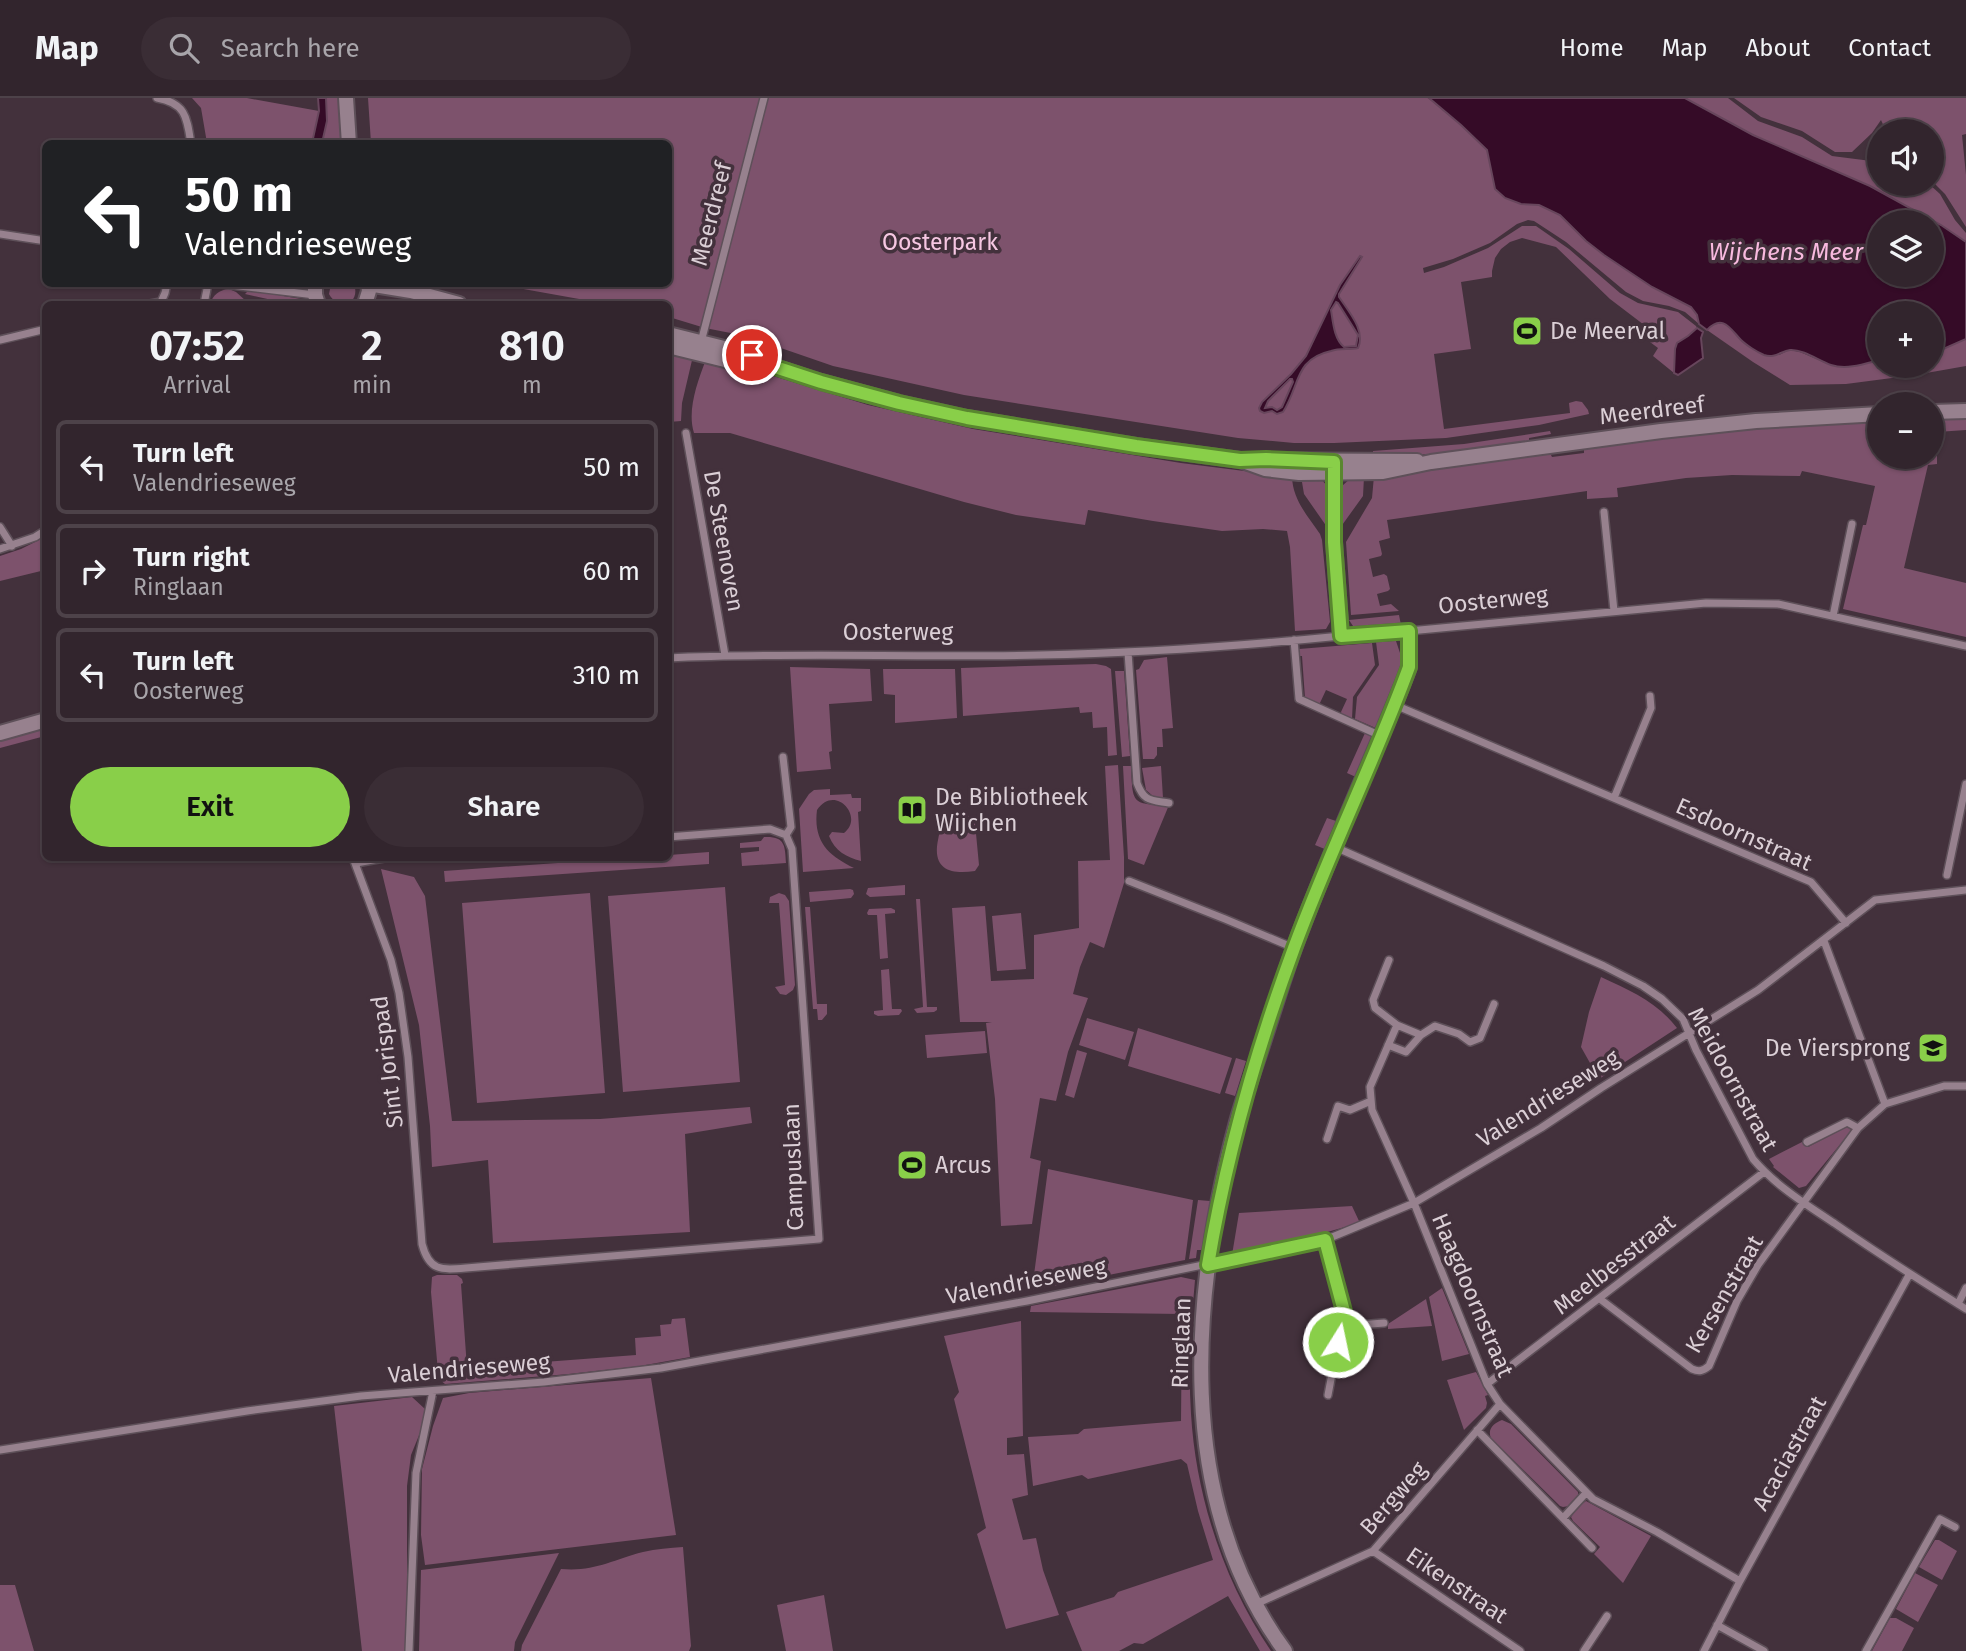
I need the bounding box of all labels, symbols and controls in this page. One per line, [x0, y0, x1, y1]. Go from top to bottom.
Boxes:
search box [141, 17, 631, 80]
text: Map [35, 28, 99, 68]
icon: search [165, 29, 203, 67]
text: Search here [221, 33, 360, 64]
text: Home [1560, 34, 1624, 62]
text: Map [1662, 34, 1708, 62]
text: About [1746, 34, 1810, 62]
text: Contact [1848, 34, 1931, 62]
map controls [1867, 119, 1944, 469]
button: sound [1867, 119, 1944, 196]
street label: Meerdreef [685, 157, 738, 269]
text: 50 m [185, 165, 293, 224]
icon: left [70, 168, 161, 259]
button: layers [1867, 210, 1944, 287]
text: Valendrieseweg [185, 225, 411, 263]
park label: Oosterpark [882, 228, 998, 256]
water label: Wijchens Meer [1709, 238, 1864, 266]
button: + [1867, 301, 1944, 378]
sports icon: De Meerval [1510, 314, 1544, 348]
place label: De Meerval [1550, 317, 1666, 345]
text: 07:52 [149, 321, 245, 371]
text: 2 [361, 321, 383, 371]
text: 810 [499, 321, 565, 371]
pin [722, 325, 782, 385]
icon: arrive [733, 336, 771, 374]
text: Arrival [163, 371, 231, 399]
text: min [352, 371, 392, 399]
text: m [522, 371, 542, 399]
street label: Meerdreef [1598, 389, 1709, 430]
button: − [1867, 392, 1944, 469]
text: Turn left [133, 438, 234, 469]
icon: left [74, 448, 112, 486]
text: 50 m [583, 452, 640, 483]
street label: De Steenoven [698, 468, 750, 614]
text: Valendrieseweg [133, 469, 296, 497]
text: Turn right [133, 542, 250, 573]
icon: right [74, 552, 112, 590]
text: 60 m [582, 556, 640, 587]
text: Ringlaan [133, 573, 224, 601]
street label: Oosterweg [1437, 580, 1549, 620]
street label: Oosterweg [843, 618, 953, 646]
text: Turn left [133, 646, 234, 677]
icon: left [74, 656, 112, 694]
text: 310 m [573, 660, 640, 691]
text: Oosterweg [133, 677, 243, 705]
button: Exit [70, 767, 350, 847]
button: Share [364, 767, 644, 847]
place label: De Bibliotheek Wijchen [935, 783, 1088, 837]
street label: Esdoornstraat [1672, 791, 1817, 877]
library icon: De Bibliotheek Wijchen [895, 793, 929, 827]
street label: Sint Jorispad [365, 994, 409, 1130]
street label: Meidoornstraat [1682, 1002, 1784, 1156]
school or university icon: De Viersprong [1916, 1031, 1950, 1065]
place label: De Viersprong [1765, 1034, 1910, 1062]
street label: Valendrieseweg [1472, 1043, 1624, 1153]
street label: Campuslaan [777, 1103, 809, 1231]
sports icon: Arcus [895, 1148, 929, 1182]
place label: Arcus [935, 1151, 991, 1179]
street label: Meelbesstraat [1548, 1207, 1681, 1320]
street label: Haagdoornstraat [1426, 1209, 1520, 1382]
street label: Kersenstraat [1679, 1230, 1769, 1358]
street label: Valendrieseweg [943, 1252, 1109, 1310]
street label: Ringlaan [1165, 1297, 1197, 1389]
position arrow [1301, 1305, 1375, 1379]
street label: Valendrieseweg [387, 1347, 551, 1389]
street label: Acaciastraat [1746, 1390, 1832, 1515]
street label: Bergweg [1354, 1456, 1432, 1540]
street label: Eikenstraat [1401, 1541, 1514, 1630]

